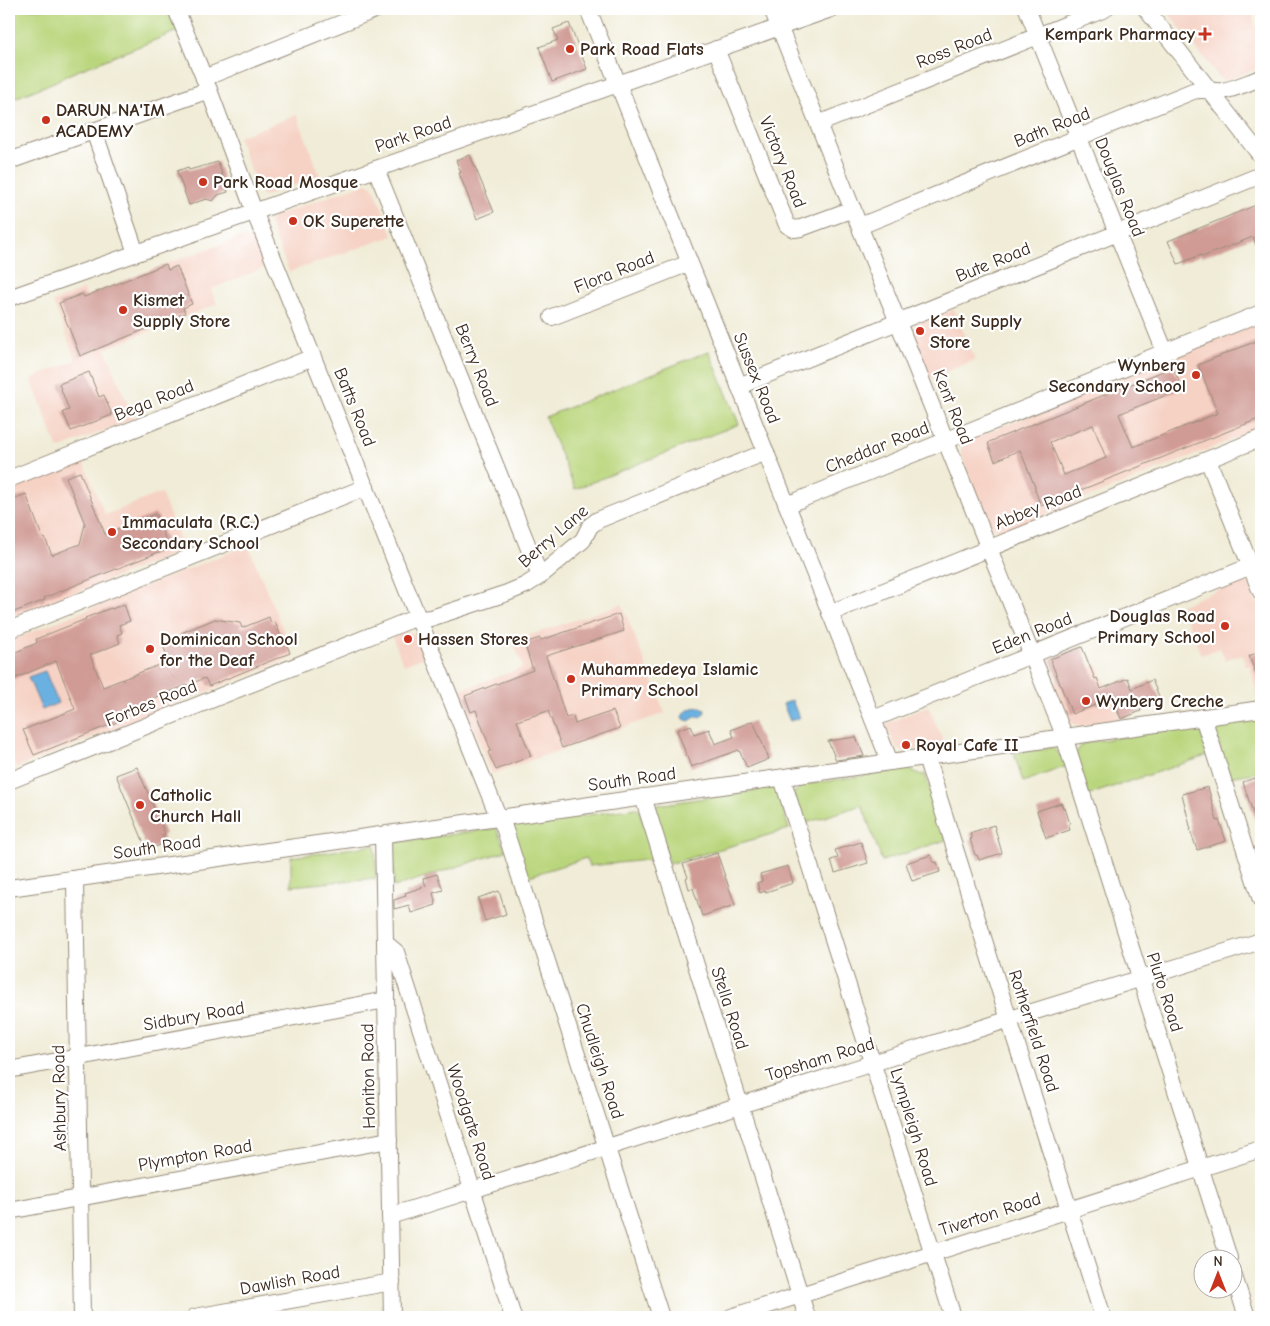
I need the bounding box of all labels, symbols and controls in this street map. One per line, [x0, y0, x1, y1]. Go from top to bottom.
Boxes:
street label: Ross Road [913, 24, 995, 73]
place label: Kempark Pharmacy [1045, 24, 1196, 45]
marker: Kempark Pharmacy [1199, 28, 1211, 40]
place label: Park Road Flats [580, 39, 704, 60]
marker: Park Road Flats [564, 43, 576, 55]
place label: DARUN NA'IM ACADEMY [56, 100, 165, 142]
street label: Bath Road [1011, 103, 1093, 152]
street label: Park Road [372, 112, 454, 157]
street label: Victory Road [755, 113, 810, 211]
marker: DARUN NA'IM ACADEMY [40, 114, 52, 126]
street label: Douglas Road [1090, 134, 1149, 240]
place label: Park Road Mosque [213, 172, 358, 193]
marker: Park Road Mosque [197, 176, 209, 188]
place label: OK Superette [303, 211, 404, 232]
marker: OK Superette [287, 215, 299, 227]
street label: Bute Road [953, 238, 1034, 287]
street label: Flora Road [571, 247, 657, 298]
place label: Kismet Supply Store [133, 290, 230, 332]
marker: Kismet Supply Store [117, 304, 129, 316]
place label: Kent Supply Store [930, 311, 1022, 353]
street label: Berry Road [450, 321, 503, 410]
marker: Kent Supply Store [914, 325, 926, 337]
street label: Sussex Road [729, 330, 784, 427]
place label: Wynberg Secondary School [1049, 355, 1186, 397]
street label: Batts Road [329, 365, 380, 450]
street label: Kent Road [928, 367, 977, 448]
marker: Wynberg Secondary School [1190, 369, 1202, 381]
street label: Bega Road [111, 375, 197, 426]
street label: Cheddar Road [822, 417, 932, 478]
street label: Abbey Road [992, 481, 1085, 534]
street label: Berry Lane [514, 500, 592, 572]
place label: Immaculata (R.C.) Secondary School [122, 512, 260, 554]
marker: Immaculata (R.C.) Secondary School [106, 526, 118, 538]
place label: Douglas Road Primary School [1097, 606, 1215, 648]
street label: Eden Road [989, 608, 1075, 659]
marker: Douglas Road Primary School [1219, 620, 1231, 632]
place label: Dominican School for the Deaf [159, 629, 298, 671]
place label: Hassen Stores [418, 629, 528, 650]
marker: Hassen Stores [402, 633, 414, 645]
marker: Dominican School for the Deaf [144, 643, 156, 655]
place label: Muhammedeya Islamic Primary School [581, 659, 759, 701]
marker: Muhammedeya Islamic Primary School [565, 673, 577, 685]
street label: Forbes Road [102, 676, 200, 731]
place label: Wynberg Creche [1096, 691, 1224, 712]
marker: Wynberg Creche [1080, 695, 1092, 707]
place label: Royal Cafe II [916, 735, 1019, 756]
marker: Royal Cafe II [900, 739, 912, 751]
street label: South Road [587, 763, 677, 796]
place label: Catholic Church Hall [150, 785, 241, 827]
marker: Catholic Church Hall [134, 799, 146, 811]
street label: South Road [112, 831, 202, 864]
street label: Pluto Road [1142, 950, 1187, 1035]
street label: Stella Road [706, 964, 753, 1052]
street label: Rotherfield Road [1004, 967, 1063, 1095]
street label: Sidbury Road [142, 997, 246, 1036]
street label: Chudleigh Road [571, 1001, 628, 1122]
street label: Honiton Road [357, 1023, 380, 1129]
street label: Topsham Road [763, 1033, 877, 1086]
street label: Ashbury Road [48, 1045, 71, 1151]
street label: Woodgate Road [442, 1061, 499, 1183]
street label: Lympleigh Road [886, 1065, 941, 1189]
street label: Plympton Road [136, 1135, 254, 1176]
street label: Tiverton Road [937, 1188, 1044, 1241]
north arrow [1192, 1248, 1242, 1298]
text: N [1213, 1253, 1223, 1270]
street label: Dawlish Road [238, 1261, 342, 1300]

